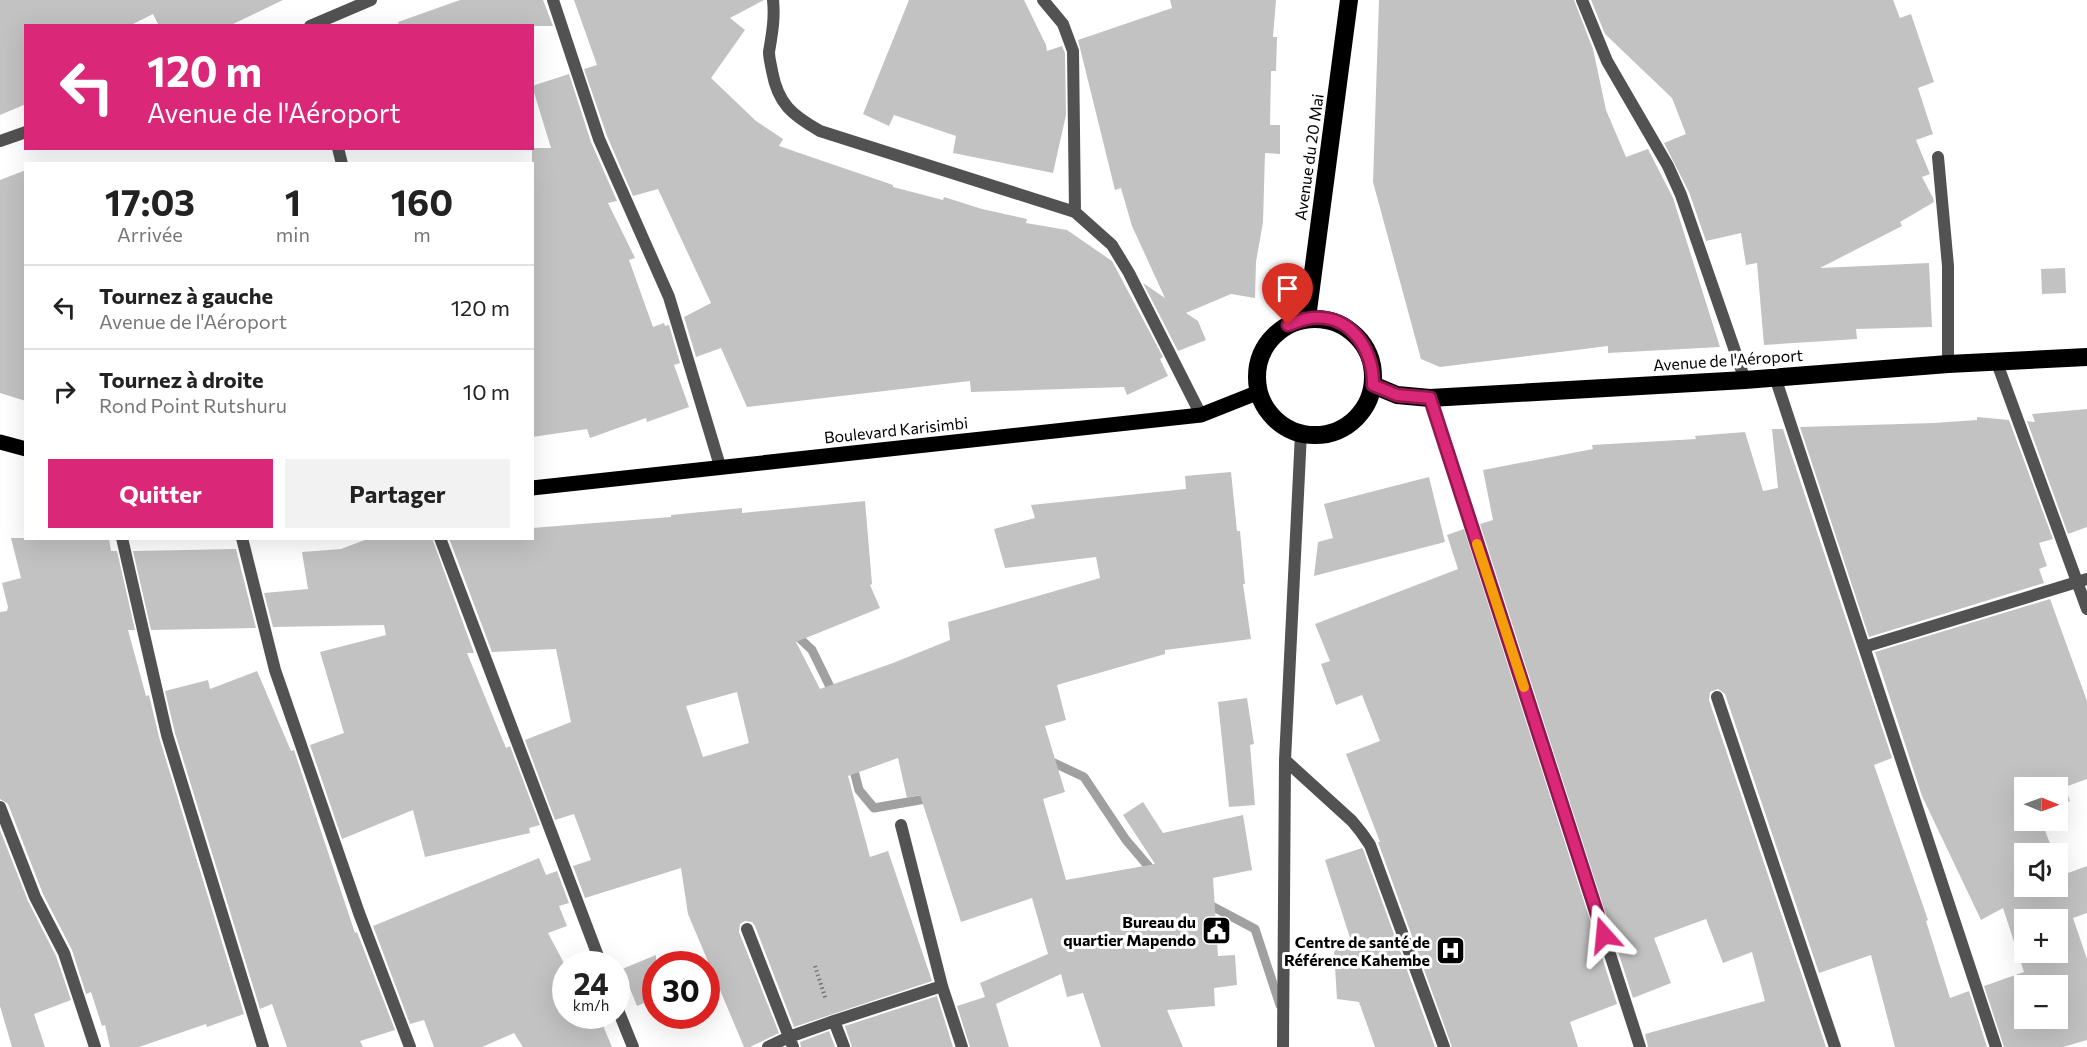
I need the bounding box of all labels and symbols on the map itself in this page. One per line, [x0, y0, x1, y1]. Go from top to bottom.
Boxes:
street label: Avenue du 20 Mai [1290, 92, 1327, 221]
pin [1262, 263, 1313, 325]
street label: Avenue de l'Aéroport [1652, 345, 1804, 374]
street label: Boulevard Karisimbi [823, 413, 969, 447]
north arrow [2014, 777, 2068, 831]
position arrow [1572, 903, 1636, 967]
place label: Bureau du quartier Mapendo [1063, 912, 1196, 949]
public building icon: Bureau du quartier Mapendo [1201, 915, 1233, 947]
place label: Centre de santé de Référence Kahembe [1284, 932, 1430, 969]
hospital icon: Centre de santé de Référence Kahembe [1435, 935, 1467, 967]
speed limit sign: 30 [642, 951, 720, 1029]

